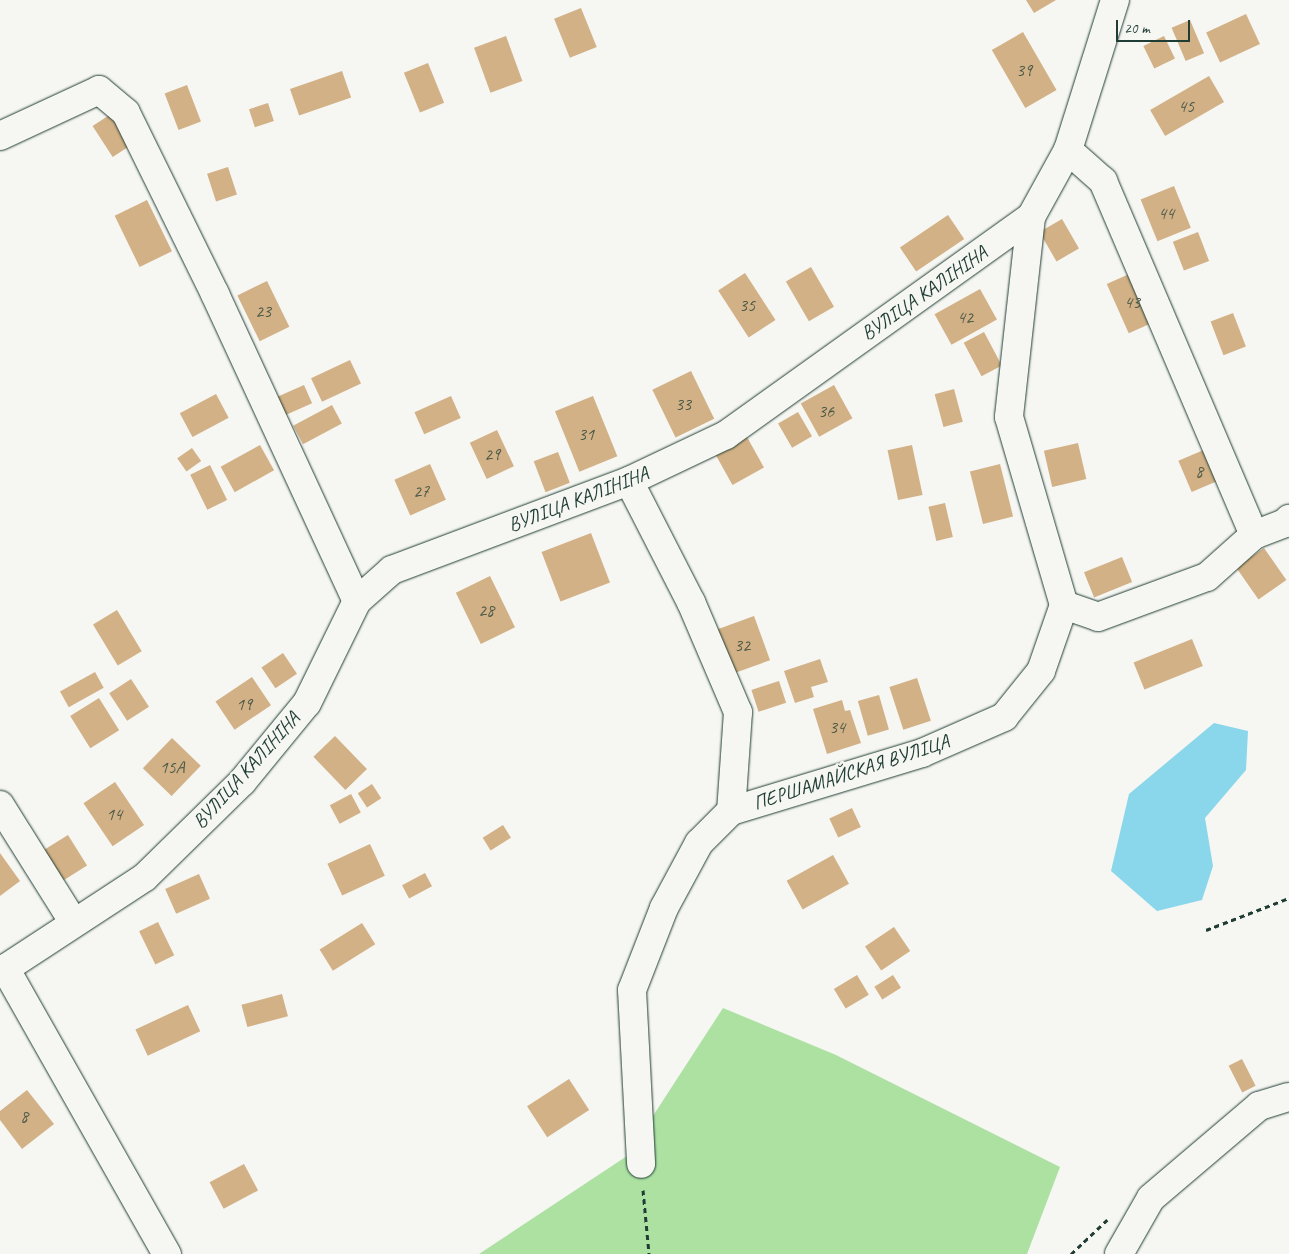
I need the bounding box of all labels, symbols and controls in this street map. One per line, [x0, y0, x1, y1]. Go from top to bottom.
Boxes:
scale bar [1119, 10, 1193, 42]
text: 20 m [1124, 19, 1150, 38]
house number: 39 [1016, 59, 1032, 81]
house number: 45 [1178, 95, 1194, 117]
house number: 44 [1158, 202, 1174, 224]
street label: ВУЛІЦА КАЛІНІНА [857, 241, 991, 345]
house number: 43 [1124, 291, 1140, 313]
house number: 35 [739, 294, 755, 316]
house number: 23 [255, 300, 271, 322]
house number: 42 [957, 306, 973, 328]
house number: 33 [675, 393, 691, 415]
house number: 36 [818, 400, 834, 422]
house number: 31 [578, 423, 594, 445]
house number: 29 [484, 443, 500, 465]
house number: 8 [1195, 460, 1203, 482]
street label: ВУЛІЦА КАЛІНІНА [505, 461, 651, 537]
house number: 27 [413, 480, 429, 502]
house number: 28 [478, 599, 494, 621]
house number: 32 [734, 634, 750, 656]
house number: 19 [236, 693, 252, 715]
street label: ВУЛІЦА КАЛІНІНА [188, 707, 304, 833]
house number: 34 [829, 716, 845, 738]
street label: ПЕРШАМАЙСКАЯ ВУЛІЦА [751, 729, 951, 815]
house number: 15А [159, 756, 185, 778]
house number: 14 [106, 803, 122, 825]
house number: 8 [20, 1105, 28, 1127]

